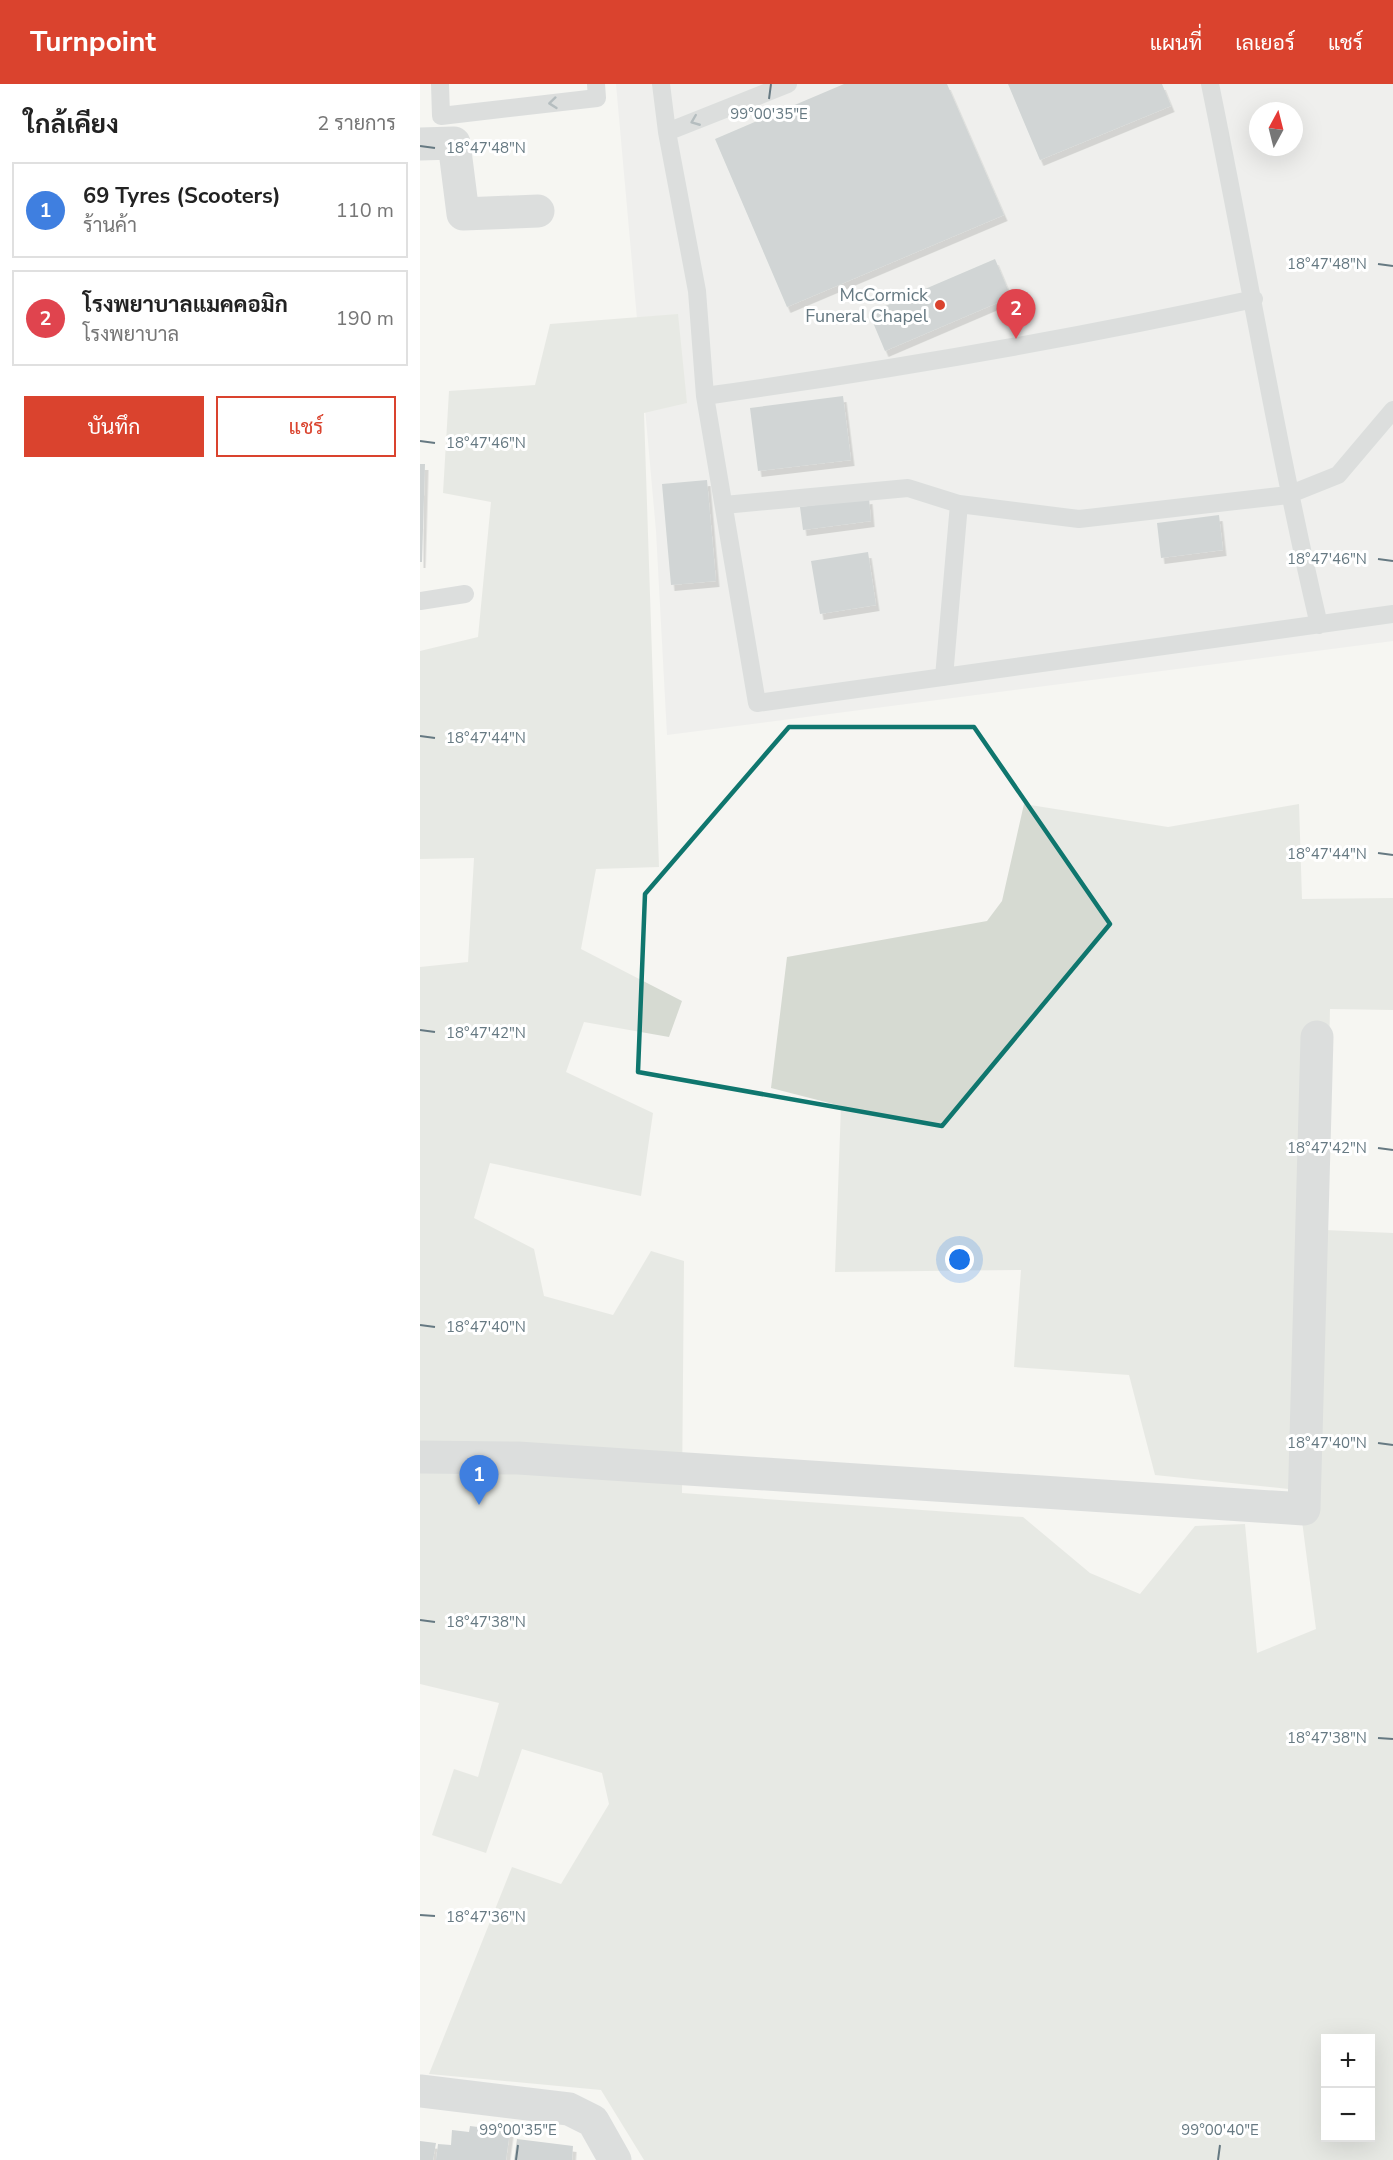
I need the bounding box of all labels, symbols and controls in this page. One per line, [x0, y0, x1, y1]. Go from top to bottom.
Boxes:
text: Turnpoint [30, 23, 156, 61]
text: แผนที่ [1150, 29, 1202, 57]
text: เลเยอร์ [1235, 29, 1295, 57]
text: แชร์ [1328, 29, 1363, 57]
one-way arrow [548, 96, 558, 109]
north arrow [1249, 102, 1303, 156]
text: 99°00'35"E [730, 104, 808, 124]
text: ใกล้เคียง [24, 107, 119, 142]
text: 2 รายการ [317, 110, 396, 137]
one-way arrow [690, 114, 701, 126]
text: 18°47'48"N [446, 138, 526, 158]
text: 69 Tyres (Scooters) [83, 181, 281, 211]
text: 1 [40, 197, 52, 224]
text: 110 m [336, 197, 394, 224]
text: ร้านค้า [83, 212, 137, 239]
text: 18°47'48"N [1287, 254, 1367, 274]
place label: McCormick Funeral Chapel [805, 283, 929, 328]
text: โรงพยาบาลแมคคอมิก [83, 290, 288, 320]
pin: 2 [996, 290, 1036, 339]
marker: McCormick Funeral Chapel [933, 298, 947, 312]
text: 2 [40, 305, 52, 332]
text: 190 m [336, 305, 394, 332]
text: โรงพยาบาล [83, 321, 179, 348]
button: บันทึก [24, 396, 204, 457]
button: แชร์ [216, 396, 396, 457]
text: 18°47'46"N [446, 433, 526, 453]
text: 18°47'46"N [1287, 549, 1367, 569]
text: 18°47'44"N [446, 728, 526, 748]
text: 18°47'44"N [1287, 844, 1367, 864]
text: 18°47'42"N [446, 1023, 526, 1043]
text: 18°47'42"N [1287, 1138, 1367, 1158]
your location [945, 1245, 974, 1274]
text: 18°47'40"N [446, 1317, 526, 1337]
text: 18°47'40"N [1287, 1433, 1367, 1453]
pin: 1 [460, 1456, 498, 1505]
text: 18°47'38"N [446, 1612, 526, 1632]
text: 18°47'38"N [1287, 1728, 1367, 1748]
text: 18°47'36"N [446, 1907, 526, 1927]
map controls [1321, 2034, 1375, 2142]
button: + [1321, 2034, 1375, 2088]
button: − [1321, 2088, 1375, 2142]
text: 99°00'35"E [479, 2120, 557, 2140]
text: 99°00'40"E [1181, 2120, 1259, 2140]

